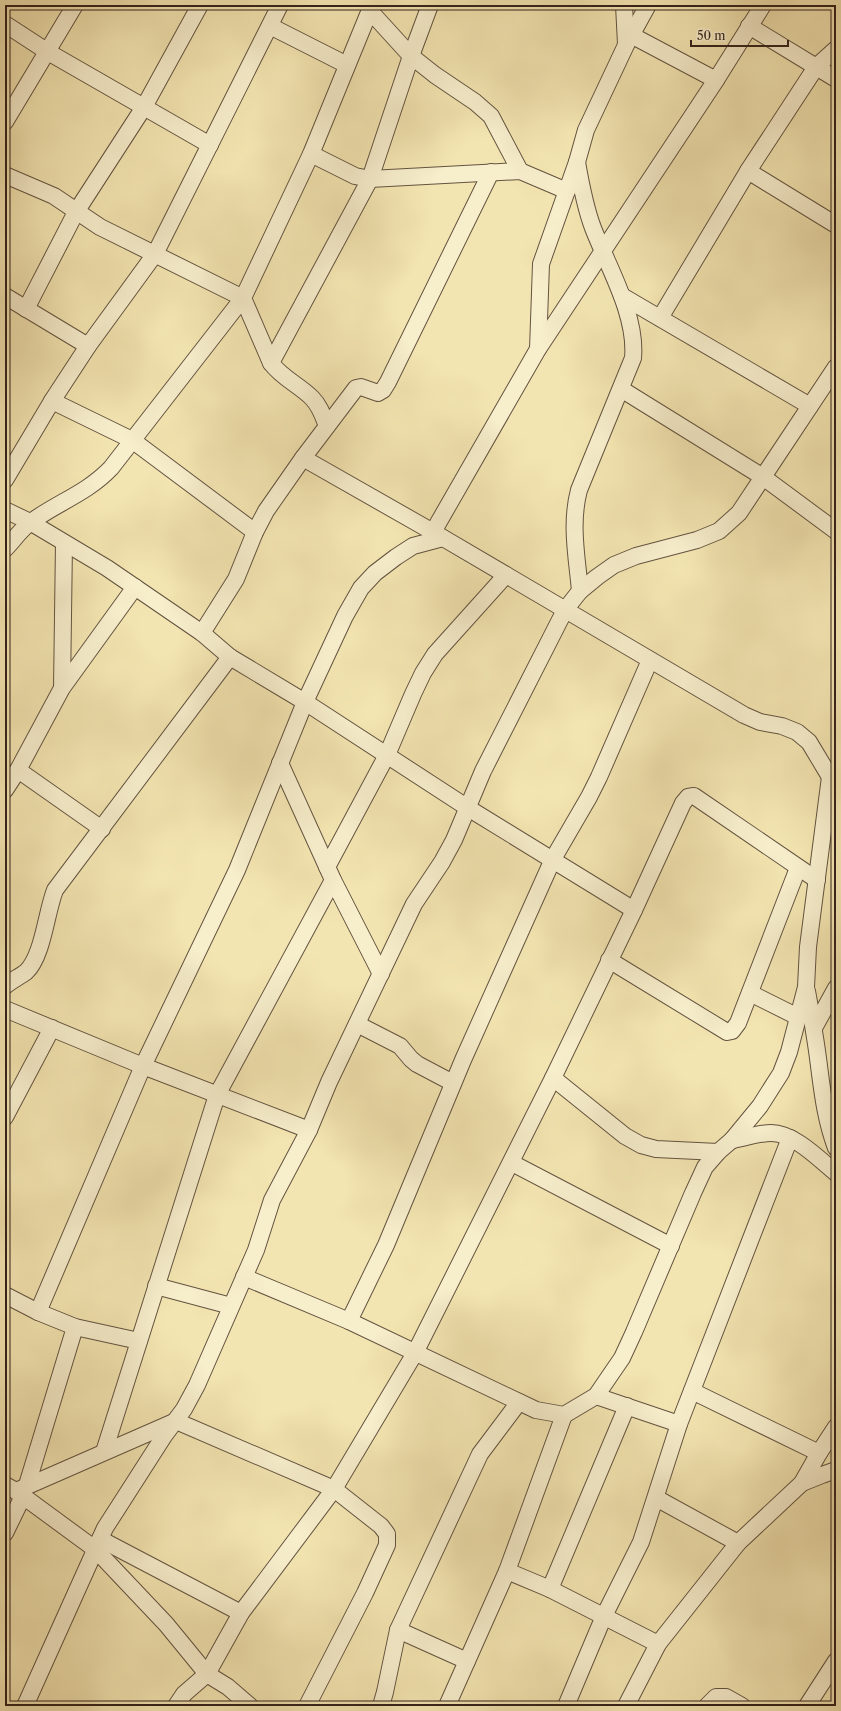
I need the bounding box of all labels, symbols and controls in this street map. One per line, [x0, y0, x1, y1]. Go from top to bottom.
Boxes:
scale bar [691, 22, 788, 48]
text: 50 m [697, 28, 726, 43]

